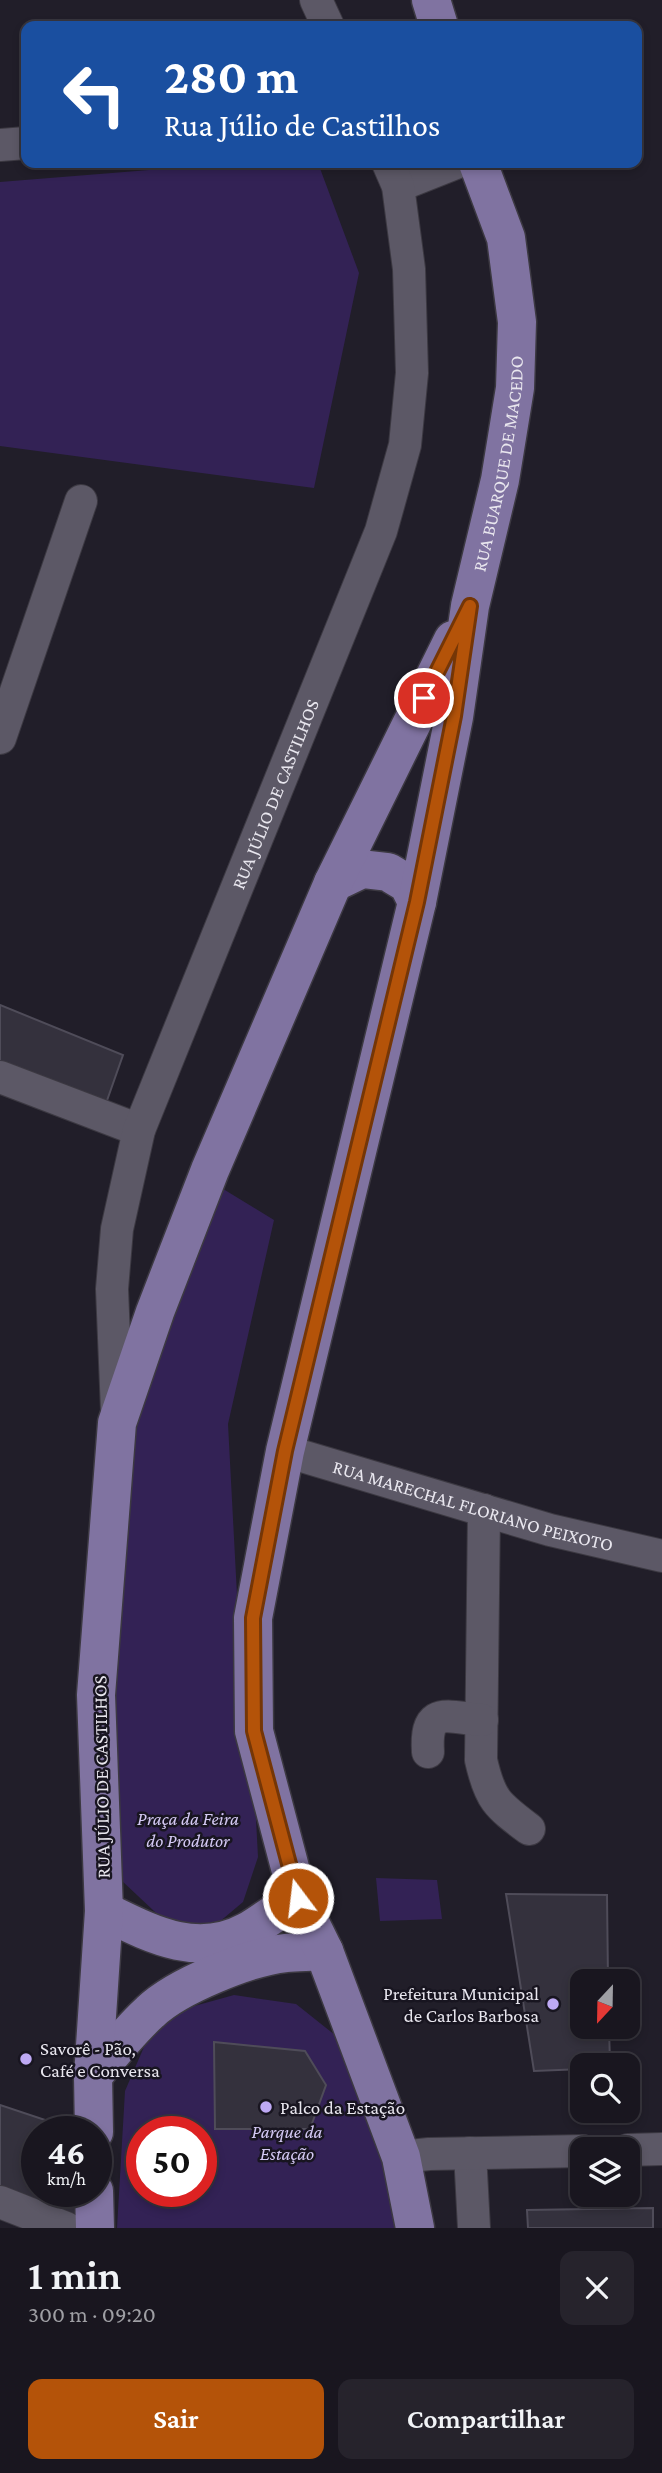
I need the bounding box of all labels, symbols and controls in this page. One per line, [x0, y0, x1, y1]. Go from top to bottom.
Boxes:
icon: left [49, 49, 140, 140]
text: 280 m [164, 49, 298, 104]
text: Rua Júlio de Castilhos [164, 107, 440, 143]
street label: RUA BUARQUE DE MACEDO [469, 355, 527, 574]
pin [394, 668, 454, 728]
icon: arrive [405, 679, 443, 717]
street label: RUA JÚLIO DE CASTILHOS [227, 696, 323, 892]
street label: RUA MARECHAL FLORIANO PEIXOTO [330, 1456, 615, 1555]
street label: RUA JÚLIO DE CASTILHOS [89, 1675, 114, 1879]
park label: Praça da Feira do Produtor [137, 1808, 239, 1851]
position arrow [261, 1861, 335, 1935]
north arrow [570, 1969, 640, 2039]
map controls [570, 1969, 640, 2207]
place label: Prefeitura Municipal de Carlos Barbosa [383, 1983, 539, 2026]
marker: Prefeitura Municipal de Carlos Barbosa [545, 1996, 561, 2012]
place label: Savorê - Pão, Café e Conversa [40, 2038, 160, 2081]
marker: Savorê - Pão, Café e Conversa [18, 2051, 34, 2067]
button: search [570, 2053, 640, 2123]
place label: Palco da Estação [280, 2097, 405, 2118]
marker: Palco da Estação [258, 2099, 274, 2115]
speed limit sign: 50 [126, 2116, 217, 2207]
park label: Parque da Estação [251, 2121, 323, 2164]
text: 46 [48, 2133, 85, 2172]
button: layers [570, 2137, 640, 2207]
text: km/h [47, 2169, 86, 2189]
text: 1 min [28, 2251, 121, 2298]
button: close [560, 2251, 634, 2325]
text: 300 m · 09:20 [28, 2301, 156, 2327]
button: Sair [28, 2379, 324, 2459]
button: Compartilhar [338, 2379, 634, 2459]

